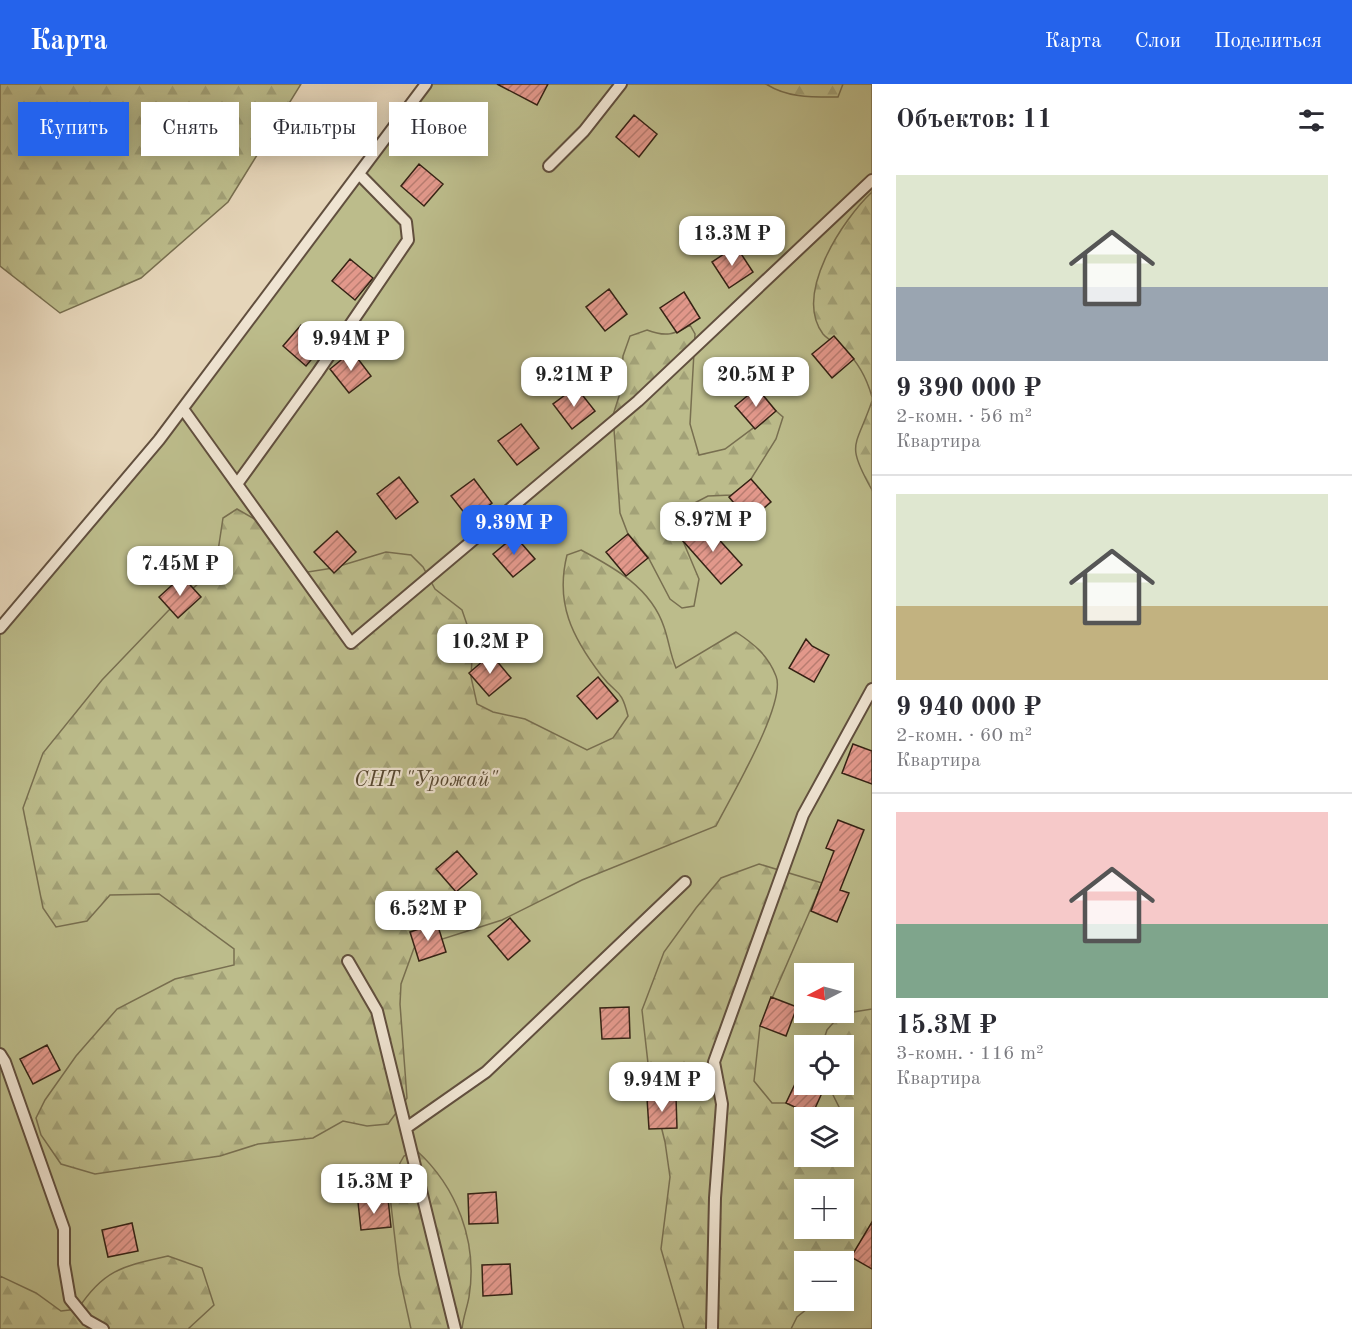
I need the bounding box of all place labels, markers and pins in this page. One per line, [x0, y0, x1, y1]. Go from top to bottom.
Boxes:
pin: 13.3M ₽ [677, 216, 787, 267]
pin: 9.94M ₽ [296, 321, 406, 372]
pin: 9.21M ₽ [519, 357, 629, 408]
pin: 20.5M ₽ [701, 357, 811, 408]
pin: 8.97M ₽ [658, 502, 768, 553]
pin: 9.39M ₽ [459, 505, 569, 556]
pin: 7.45M ₽ [125, 546, 235, 597]
pin: 10.2M ₽ [435, 624, 545, 675]
pin: 6.52M ₽ [373, 891, 483, 942]
pin: 9.94M ₽ [607, 1062, 717, 1113]
pin: 15.3M ₽ [319, 1164, 429, 1215]

